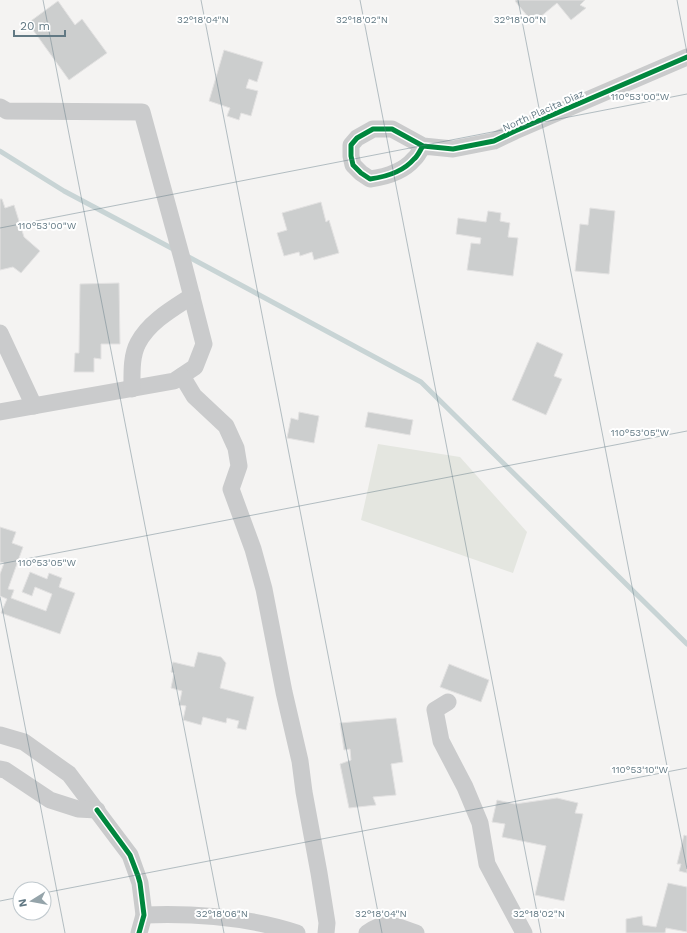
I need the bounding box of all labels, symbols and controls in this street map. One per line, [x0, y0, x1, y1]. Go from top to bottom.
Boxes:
scale bar [14, 12, 65, 38]
text: 32°18'04"N [177, 14, 229, 25]
text: 32°18'02"N [336, 14, 388, 25]
text: 32°18'00"N [494, 14, 546, 25]
text: 20 m [20, 19, 50, 33]
street label: North Placita Diaz [501, 88, 586, 133]
text: 110°53'00"W [611, 91, 670, 102]
text: 110°53'00"W [18, 220, 77, 231]
text: 110°53'05"W [611, 427, 670, 438]
text: 110°53'05"W [18, 557, 77, 568]
text: 110°53'10"W [612, 764, 669, 775]
north arrow [12, 881, 52, 921]
text: N [16, 898, 30, 908]
text: 32°18'06"N [196, 908, 248, 919]
text: 32°18'04"N [355, 908, 407, 919]
text: 32°18'02"N [513, 908, 565, 919]

